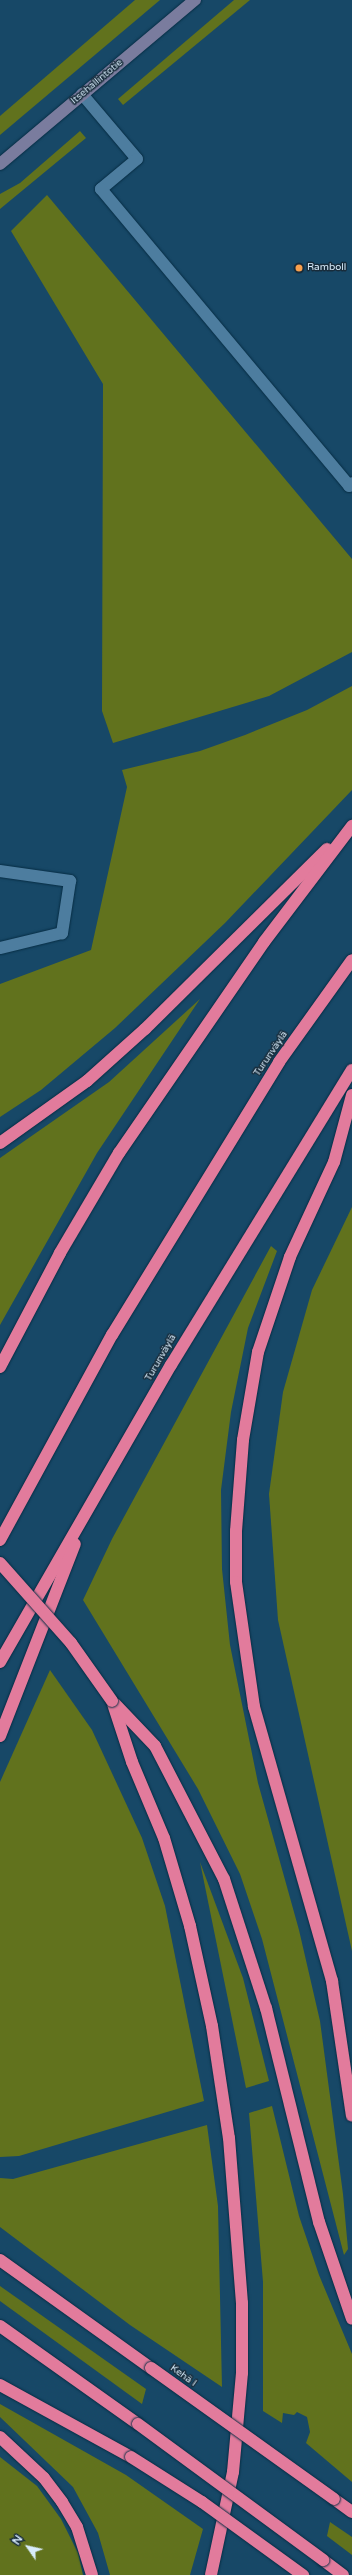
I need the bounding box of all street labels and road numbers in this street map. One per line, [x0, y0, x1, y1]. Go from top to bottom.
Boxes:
street label: Itsehallintotie [69, 57, 125, 107]
street label: Turunväylä [252, 1029, 290, 1079]
street label: Turunväylä [143, 1333, 179, 1383]
street label: Kehä I [168, 2362, 198, 2390]

